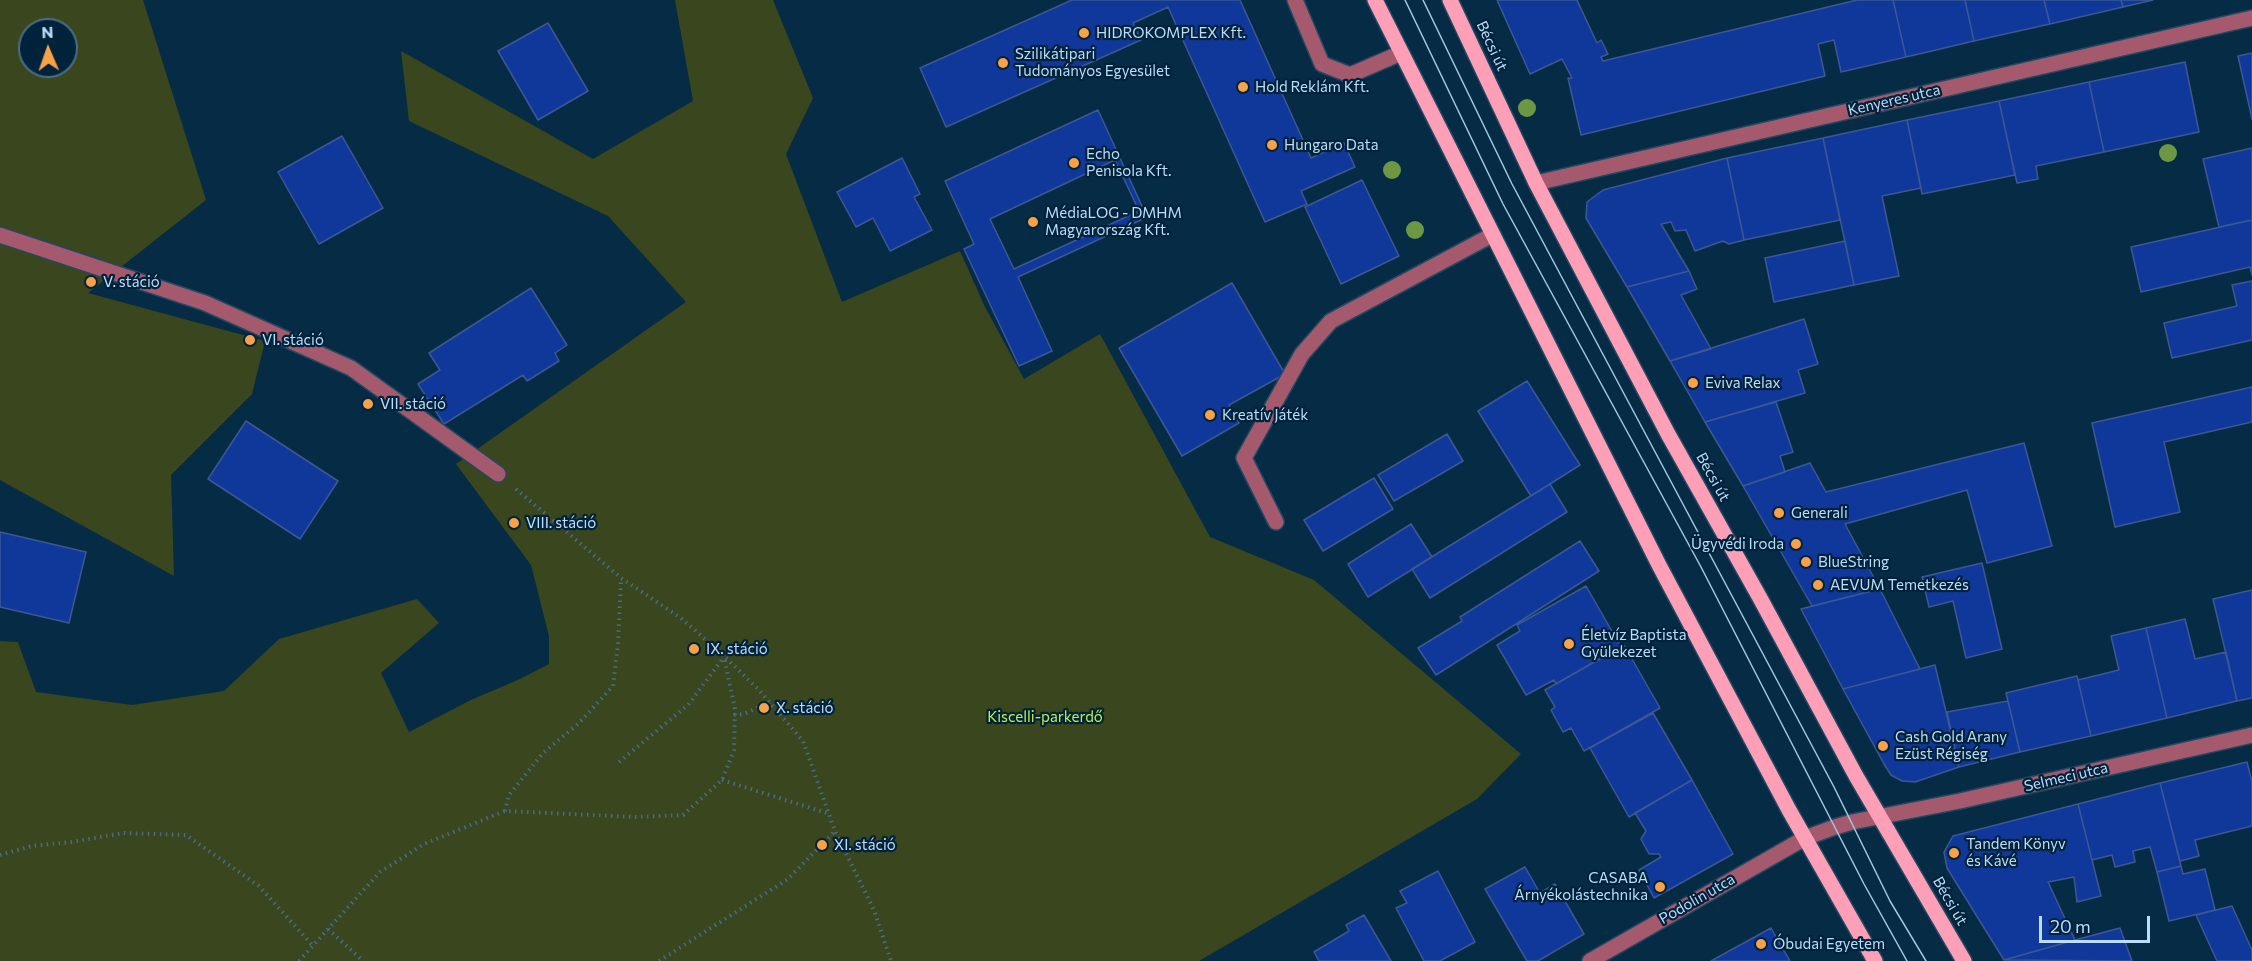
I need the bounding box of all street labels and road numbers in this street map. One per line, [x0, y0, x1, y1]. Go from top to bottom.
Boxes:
street label: Bécsi út [1473, 18, 1511, 74]
street label: Kenyeres utca [1846, 81, 1942, 119]
street label: Bécsi út [1692, 449, 1734, 505]
street label: Selmeci utca [2022, 759, 2110, 795]
street label: Podolin utca [1656, 870, 1738, 928]
street label: Bécsi út [1929, 874, 1971, 928]

